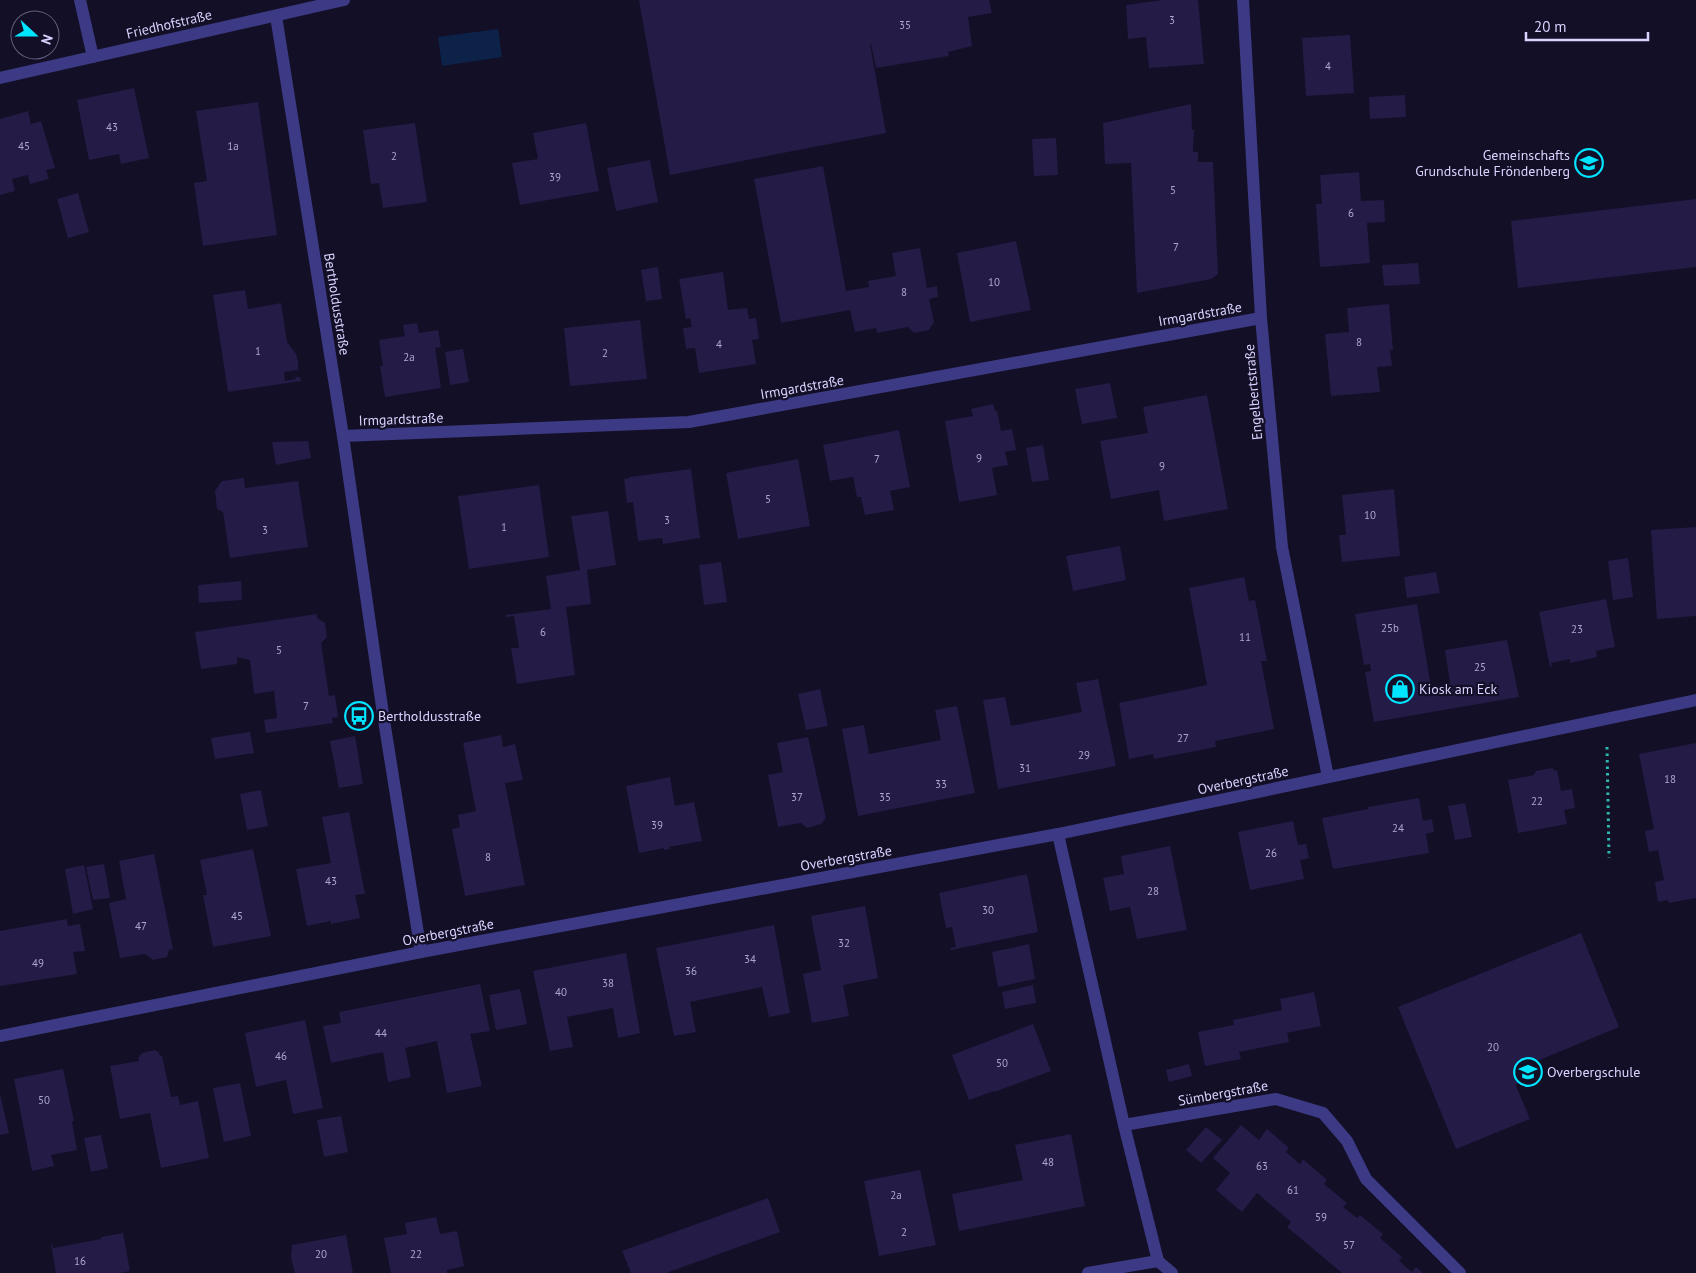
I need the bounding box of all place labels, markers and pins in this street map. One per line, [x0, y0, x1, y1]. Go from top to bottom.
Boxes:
place label: Gemeinschafts Grundschule Fröndenberg [1415, 146, 1570, 180]
school or university icon: Gemeinschafts Grundschule Fröndenberg [1574, 148, 1604, 178]
shop icon: Kiosk am Eck [1385, 674, 1415, 704]
place label: Kiosk am Eck [1419, 680, 1498, 698]
bus stop icon: Bertholdusstraße [344, 701, 374, 731]
place label: Bertholdusstraße [378, 707, 481, 725]
school or university icon: Overbergschule [1513, 1057, 1543, 1087]
place label: Overbergschule [1547, 1063, 1640, 1081]

